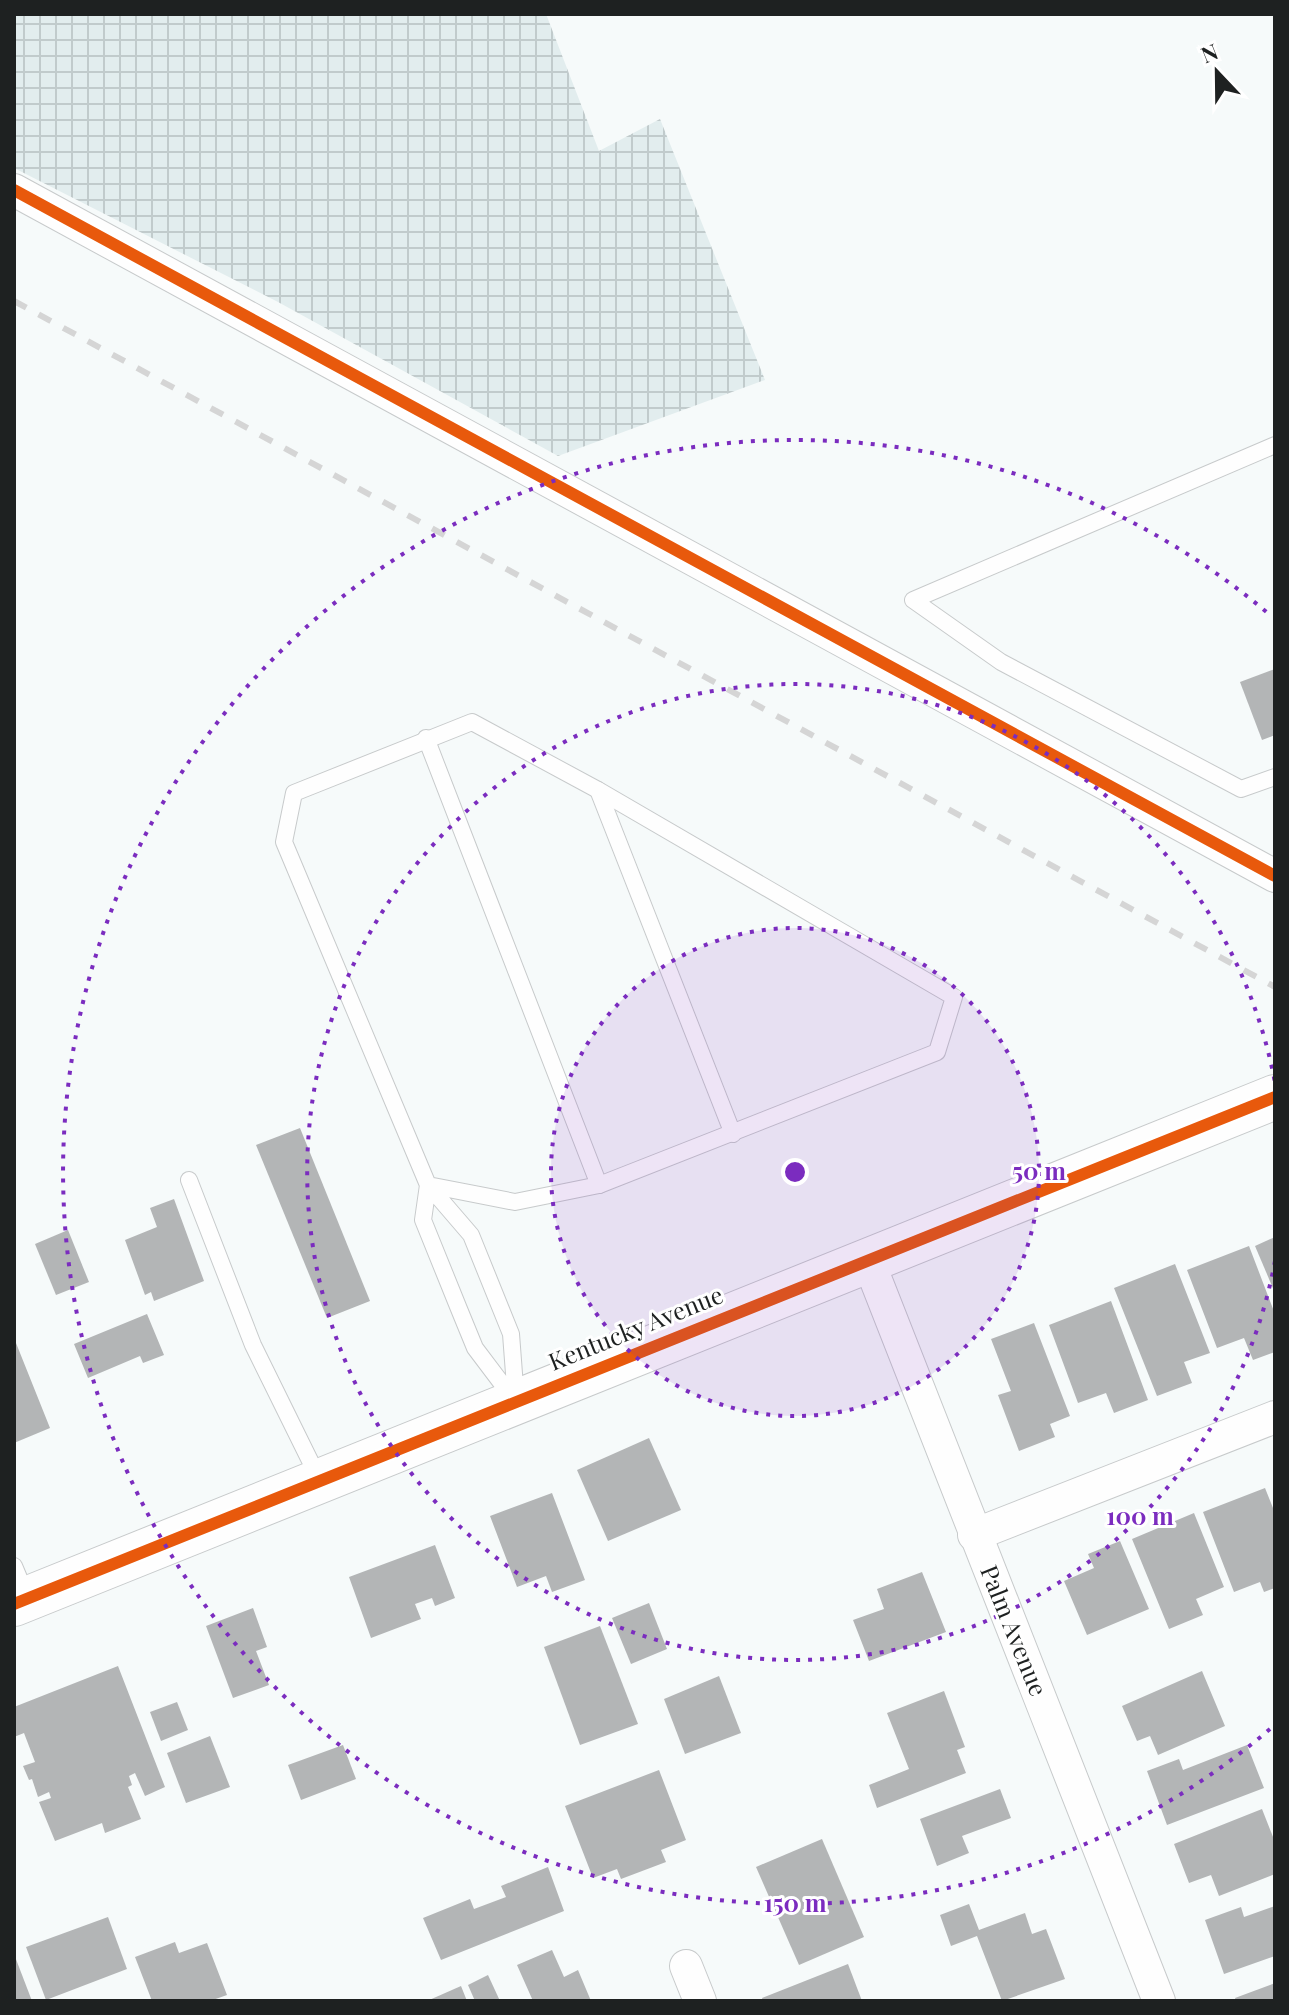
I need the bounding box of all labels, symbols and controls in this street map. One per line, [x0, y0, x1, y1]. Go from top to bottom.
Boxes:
north arrow [1177, 32, 1257, 112]
text: N [1196, 36, 1222, 69]
text: 50 m [1012, 1154, 1066, 1186]
centre of rings [781, 1158, 809, 1186]
street label: Kentucky Avenue [543, 1278, 727, 1377]
text: 100 m [1106, 1499, 1174, 1531]
street label: Palm Avenue [974, 1560, 1056, 1700]
text: 150 m [764, 1886, 827, 1918]

